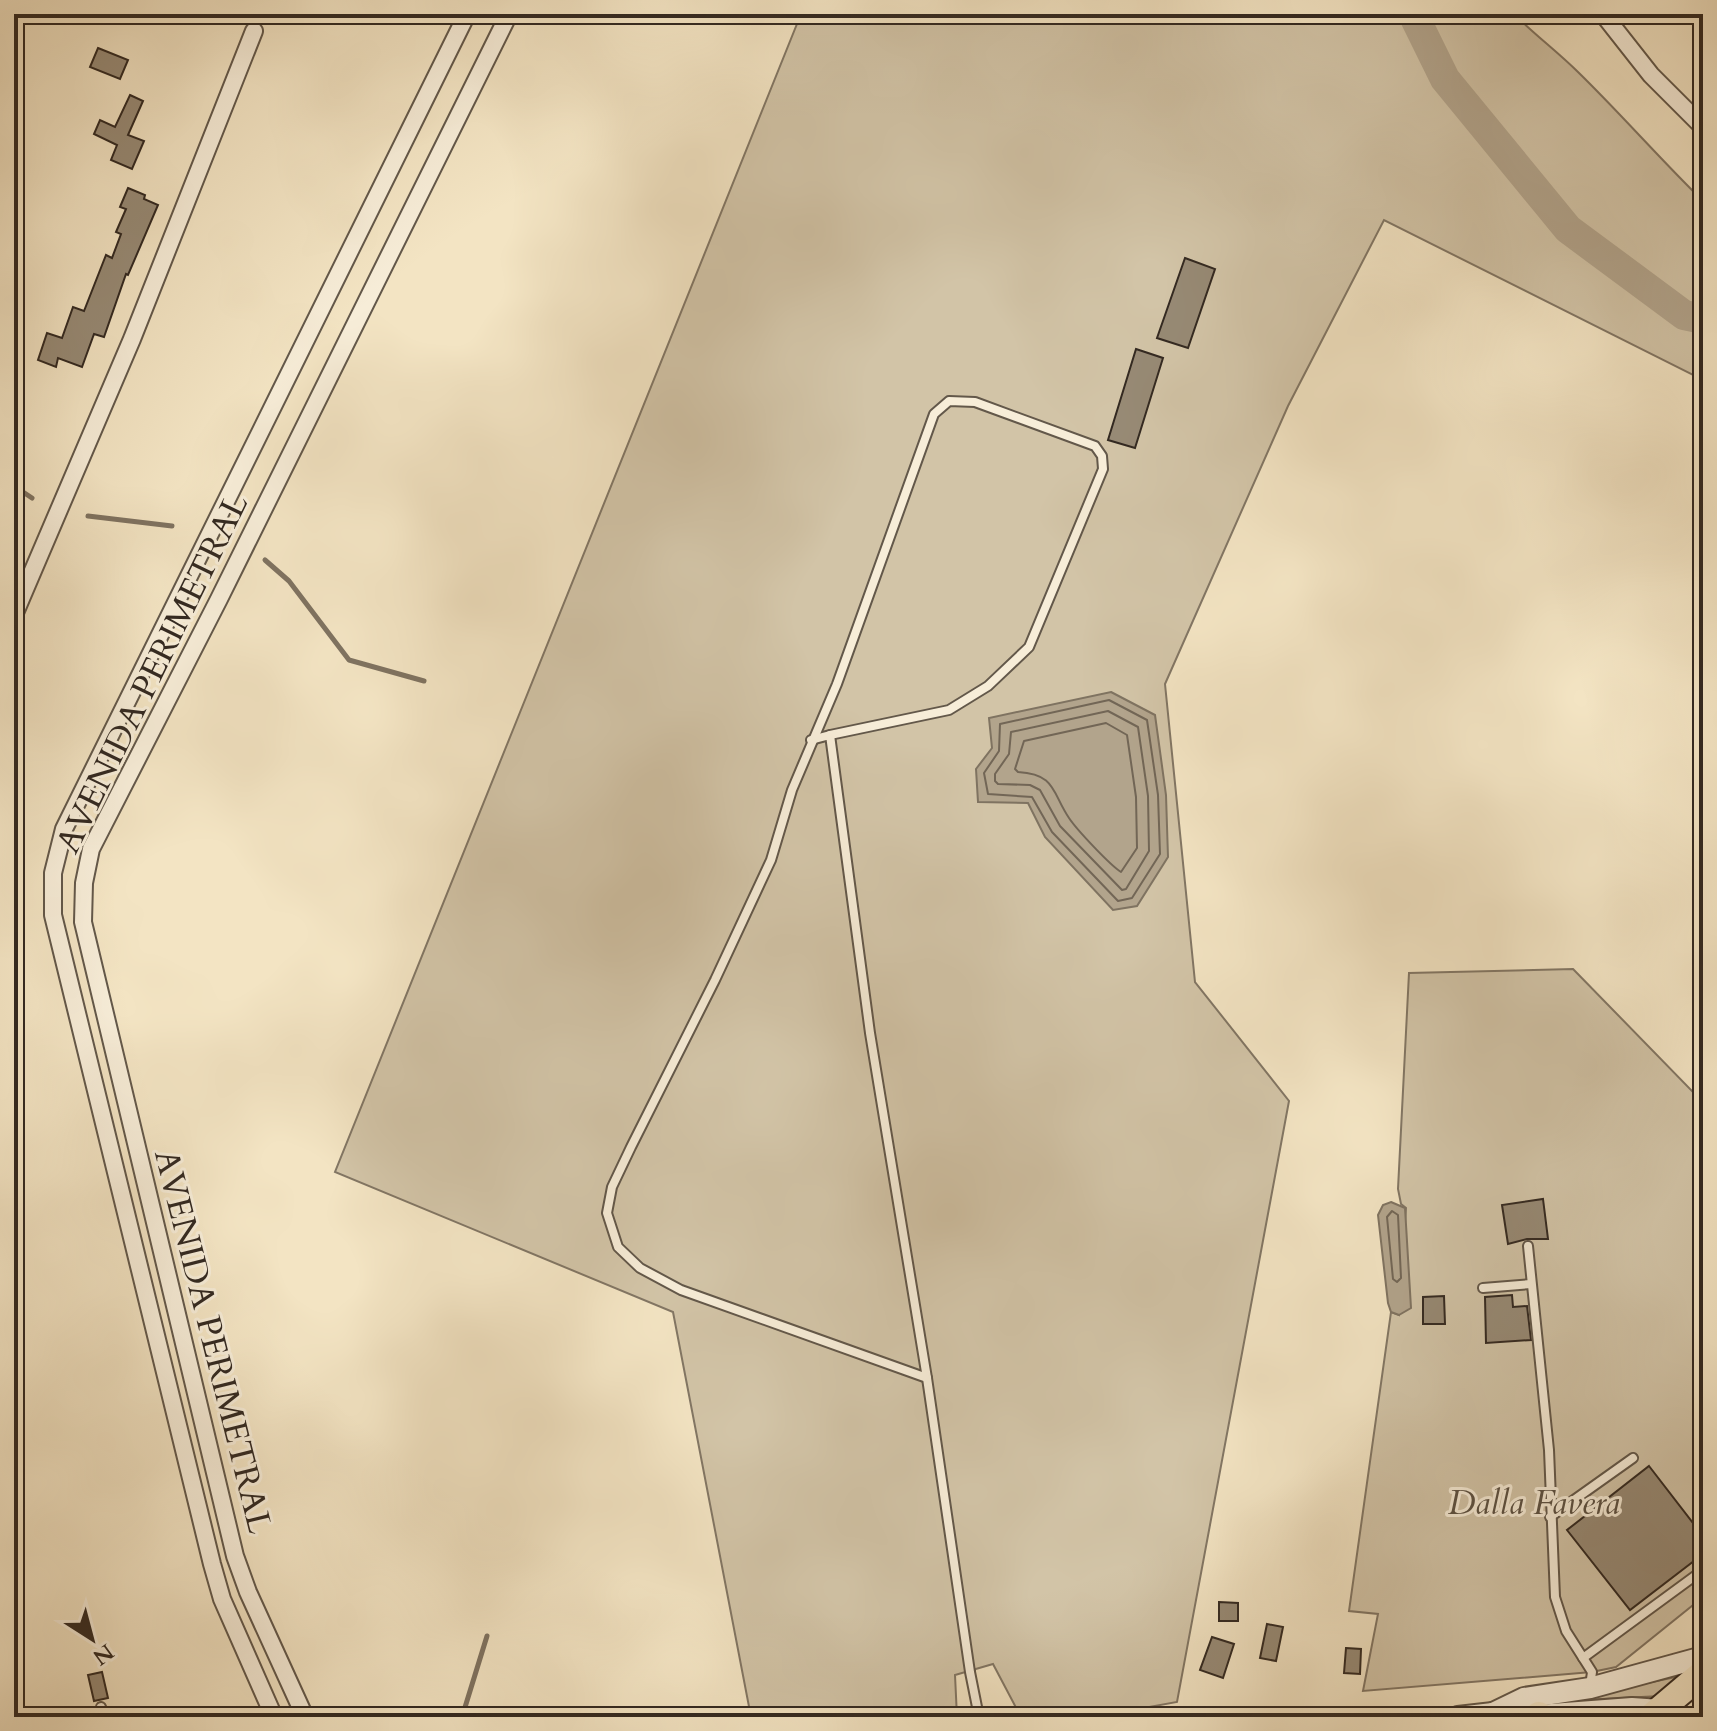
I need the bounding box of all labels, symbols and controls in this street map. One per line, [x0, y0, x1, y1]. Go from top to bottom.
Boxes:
street label: AVENIDA PERIMETRAL [45, 486, 259, 861]
street label: AVENIDA PERIMETRAL [143, 1144, 283, 1538]
park label: Dalla Favera [1448, 1480, 1620, 1526]
north arrow [52, 1599, 132, 1679]
text: N [87, 1637, 120, 1672]

